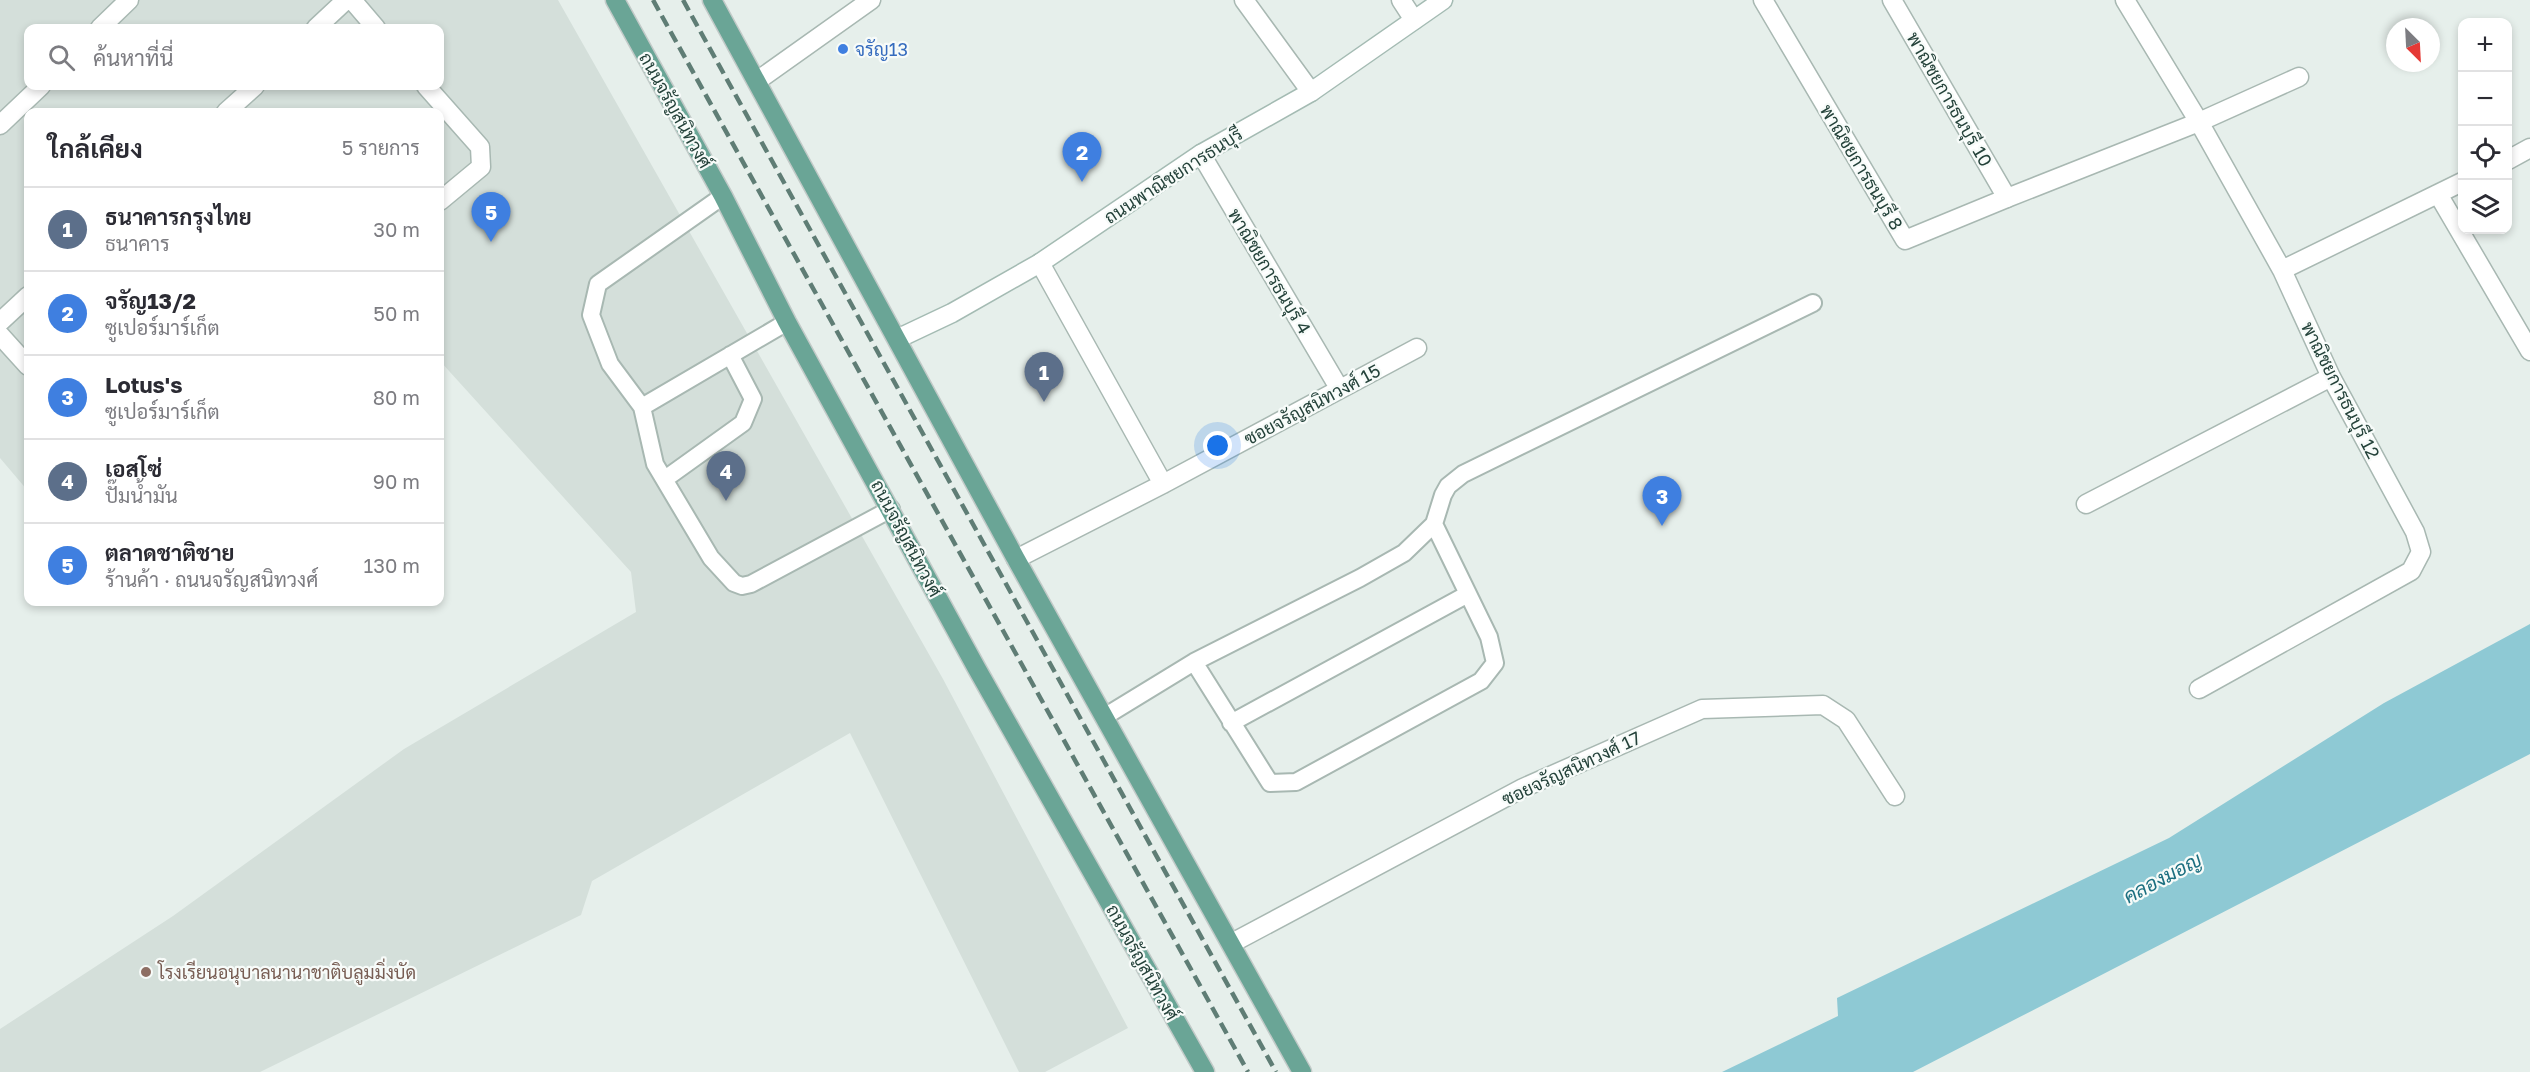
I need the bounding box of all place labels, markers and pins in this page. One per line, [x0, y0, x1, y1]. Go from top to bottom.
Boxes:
place label: จรัญ13 [855, 38, 908, 61]
marker: จรัญ13 [836, 42, 850, 56]
pin: 2 [1062, 132, 1102, 182]
pin: 5 [472, 192, 510, 242]
pin: 1 [1024, 352, 1064, 402]
pin: 4 [706, 452, 746, 501]
pin: 3 [1642, 476, 1682, 526]
place label: โรงเรียนอนุบาลนานาชาติบลูมมิ่งบัด [157, 958, 416, 986]
marker: โรงเรียนอนุบาลนานาชาติบลูมมิ่งบัด [139, 965, 153, 979]

